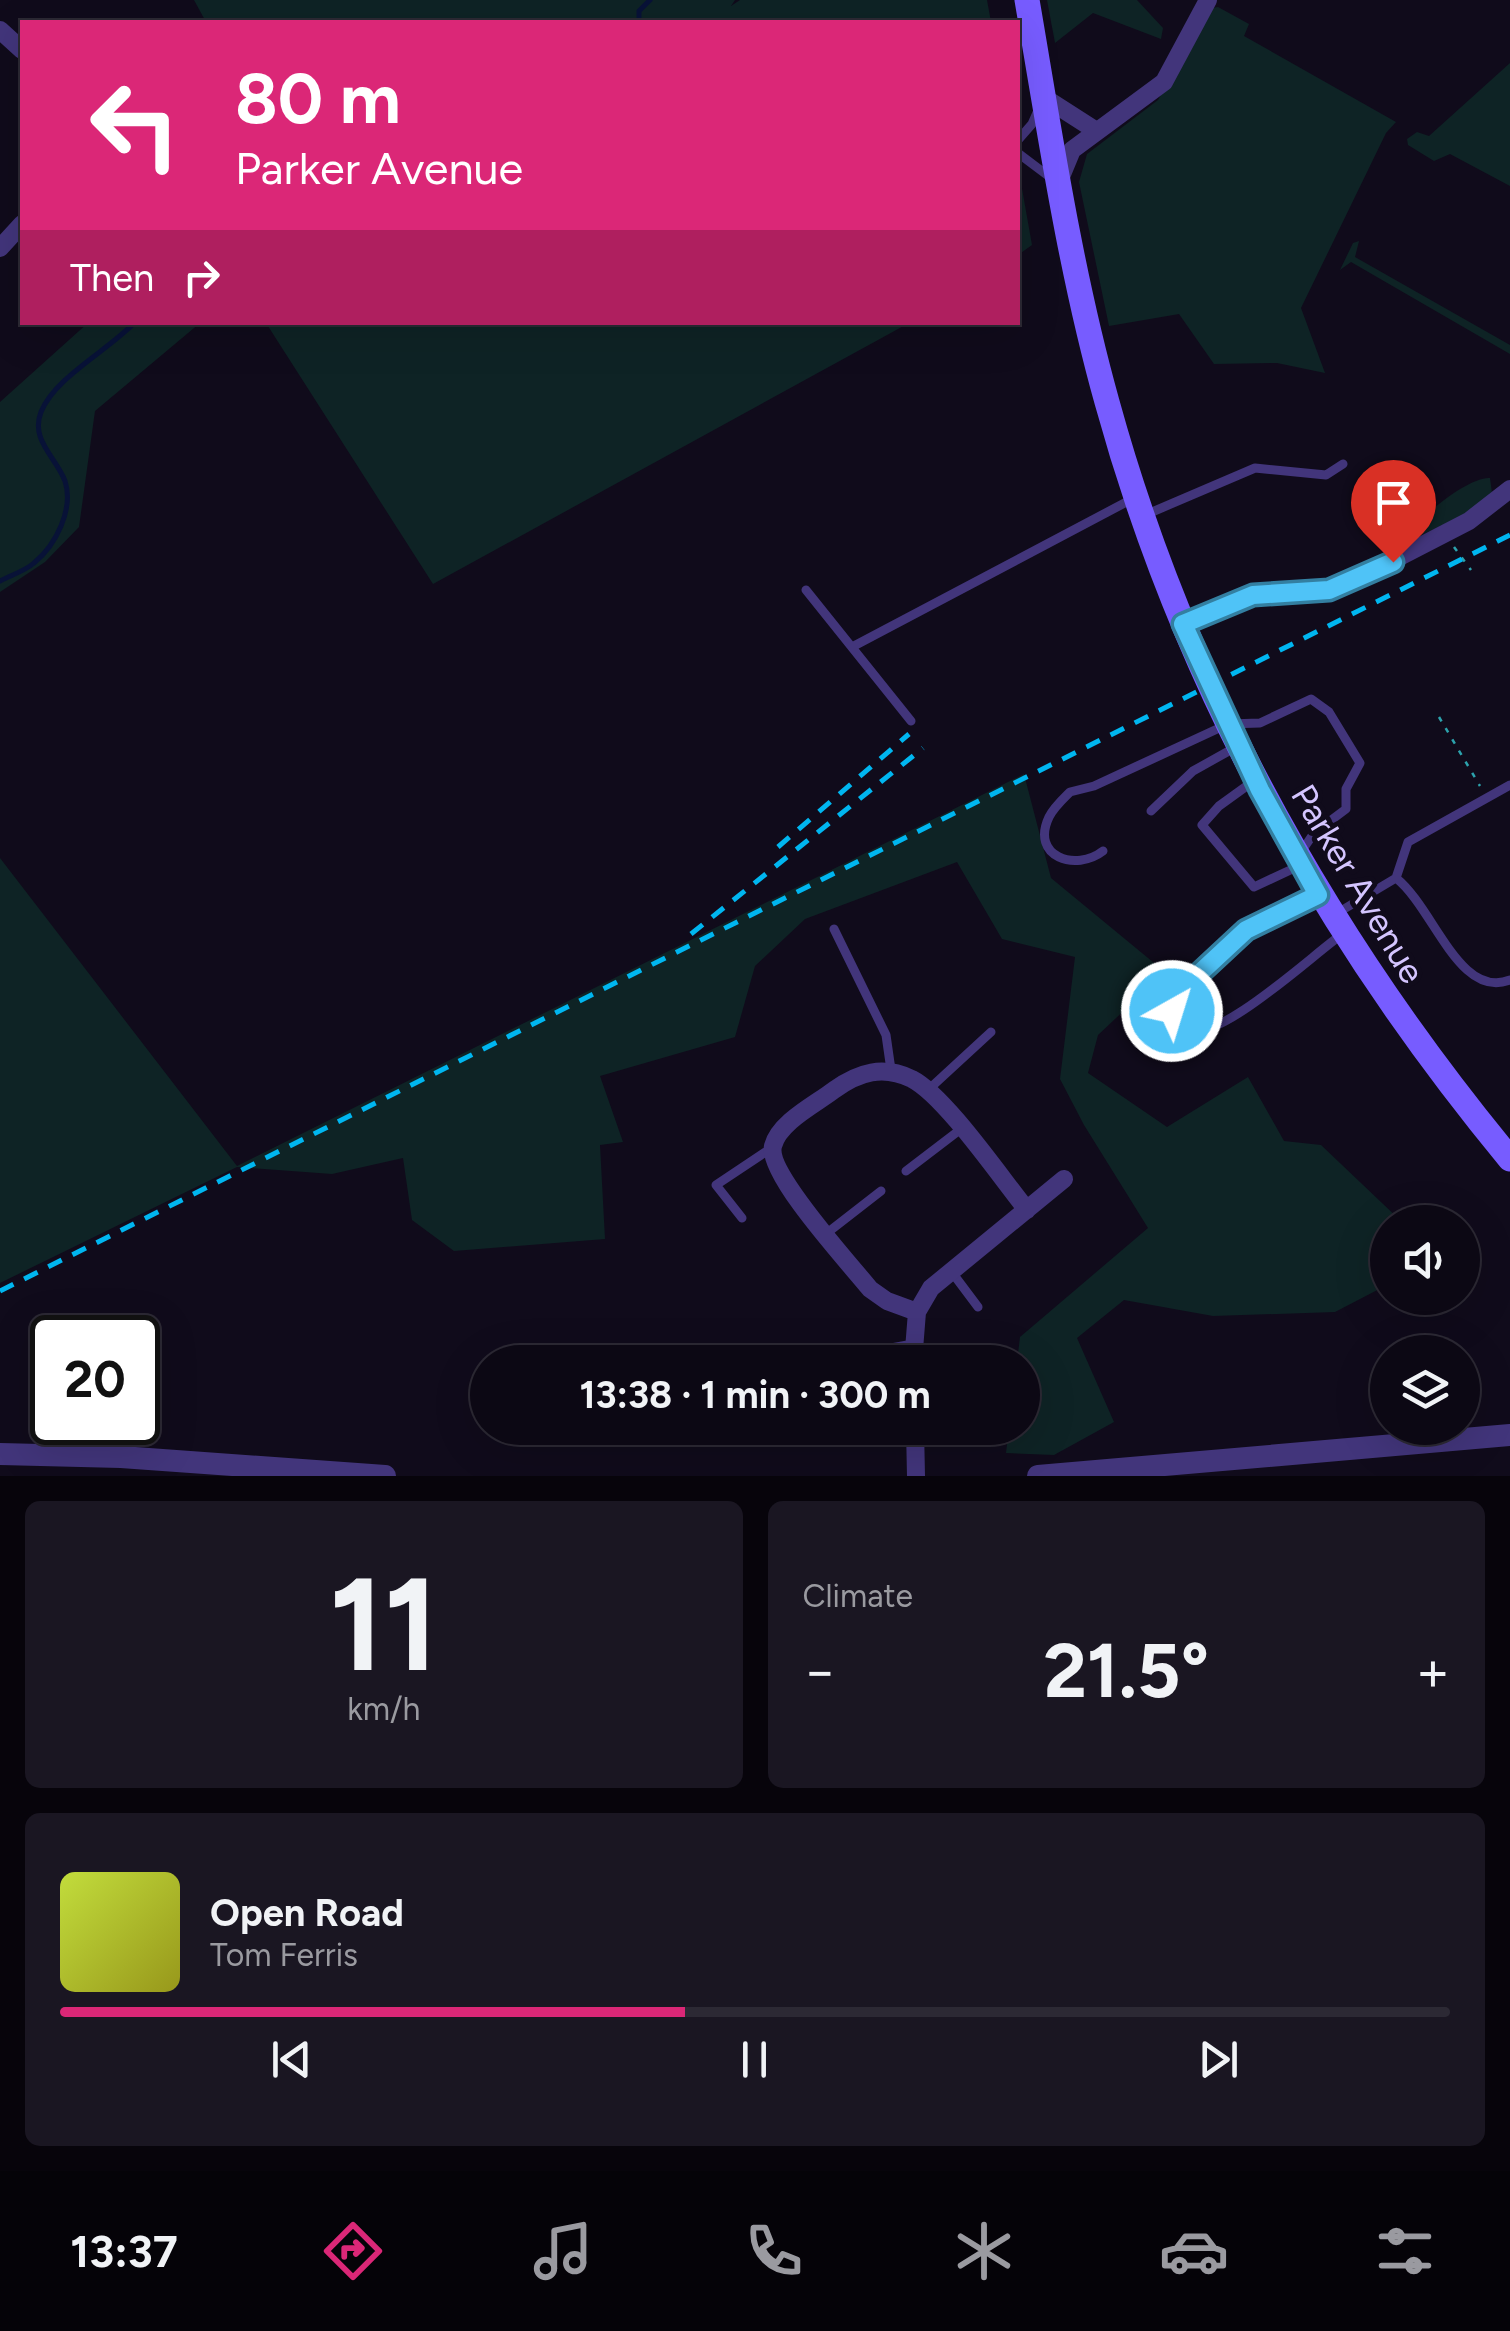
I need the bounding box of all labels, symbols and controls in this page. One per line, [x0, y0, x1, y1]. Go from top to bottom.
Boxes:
text: 80 m [235, 56, 401, 141]
icon: left [70, 60, 200, 190]
text: Parker Avenue [235, 141, 523, 195]
icon: right [174, 250, 229, 305]
text: Then [70, 255, 154, 301]
pin [1351, 460, 1436, 563]
icon: arrive [1366, 475, 1421, 530]
street label: Parker Avenue [1282, 777, 1434, 991]
position arrow [1120, 959, 1224, 1063]
map controls [1370, 1205, 1480, 1445]
button: sound [1370, 1205, 1480, 1315]
speed limit sign: 20 [30, 1315, 160, 1445]
button: layers [1370, 1335, 1480, 1445]
text: 13:38 · 1 min · 300 m [579, 1372, 931, 1418]
text: 11 [329, 1547, 439, 1703]
text: Climate [803, 1577, 913, 1615]
text: 21.5° [1043, 1626, 1209, 1716]
text: − [803, 1638, 837, 1704]
text: + [1416, 1638, 1450, 1704]
text: km/h [347, 1690, 420, 1728]
text: Open Road [210, 1890, 404, 1936]
text: Tom Ferris [210, 1936, 358, 1974]
icon: previous [264, 2032, 319, 2087]
icon: pause [727, 2032, 782, 2087]
icon: next [1191, 2032, 1246, 2087]
icon: directions [318, 2216, 388, 2286]
icon: music [528, 2216, 598, 2286]
icon: phone [739, 2216, 809, 2286]
icon: climate [949, 2216, 1019, 2286]
icon: car [1159, 2216, 1229, 2286]
icon: filters [1370, 2216, 1440, 2286]
text: 13:37 [70, 2224, 178, 2278]

